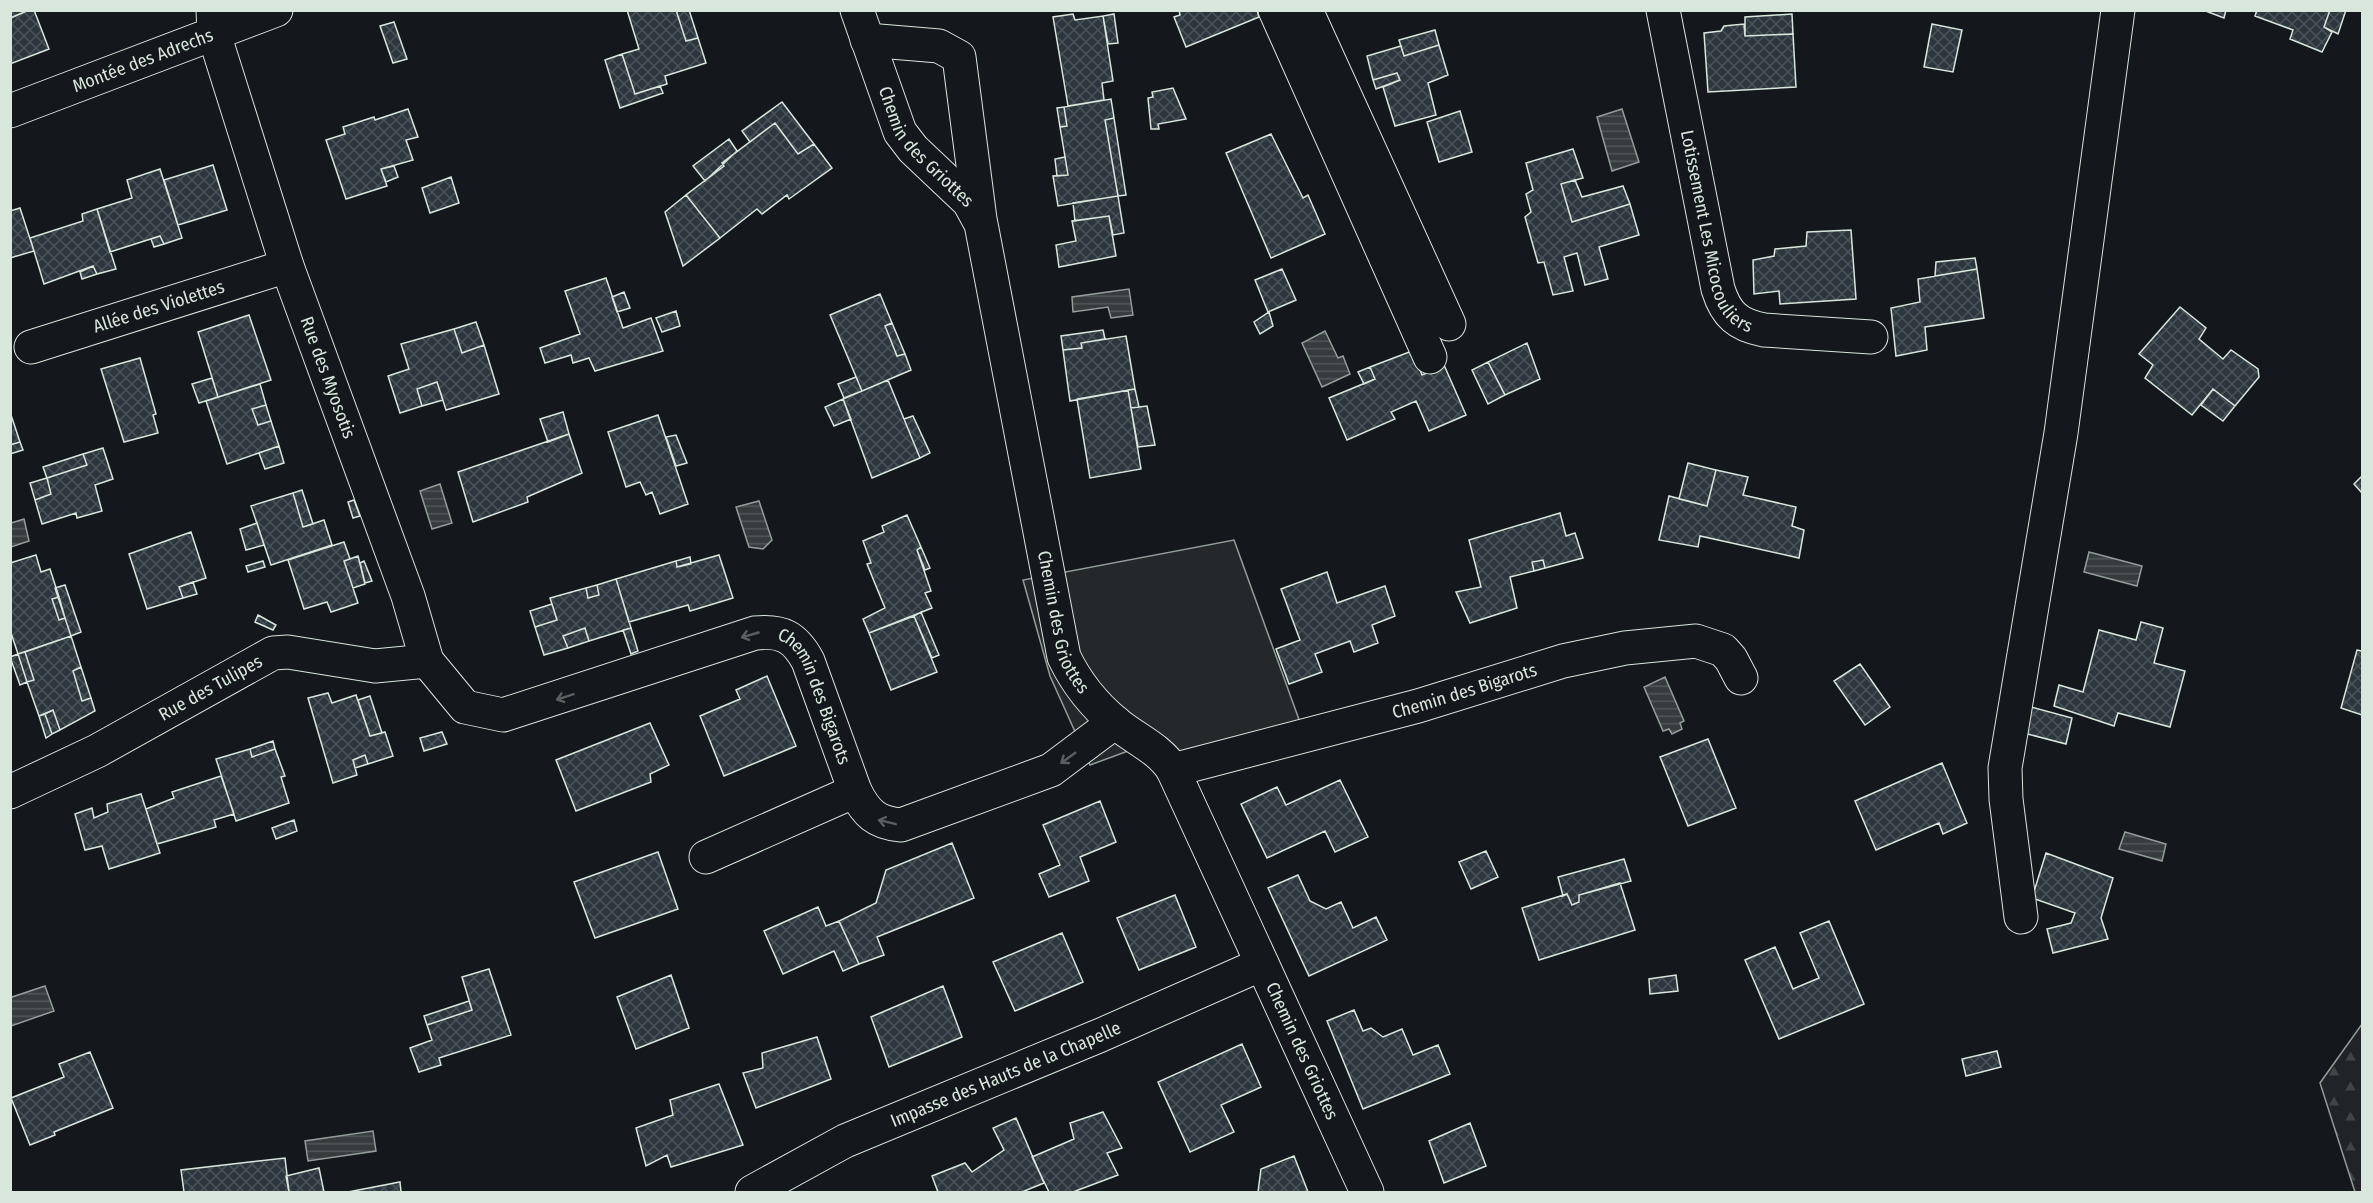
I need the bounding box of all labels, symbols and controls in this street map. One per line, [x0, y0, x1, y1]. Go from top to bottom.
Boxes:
street label: Montée des Adrechs [69, 24, 216, 97]
street label: Chemin des Griottes [874, 83, 979, 212]
street label: Lotissement Les Micocouliers [1676, 128, 1756, 337]
street label: Allée des Violettes [90, 275, 227, 338]
street label: Rue des Myosotis [295, 313, 360, 442]
street label: Chemin des Griottes [1033, 549, 1094, 698]
street label: Chemin des Bigarots [775, 623, 856, 768]
one-way arrow [741, 630, 760, 641]
street label: Rue des Tulipes [155, 650, 266, 726]
street label: Chemin des Bigarots [1390, 659, 1540, 723]
one-way arrow [556, 692, 575, 703]
one-way arrow [1061, 752, 1077, 764]
one-way arrow [878, 816, 897, 828]
street label: Chemin des Griottes [1261, 979, 1343, 1123]
street label: Impasse des Hauts de la Chapelle [887, 1017, 1124, 1132]

